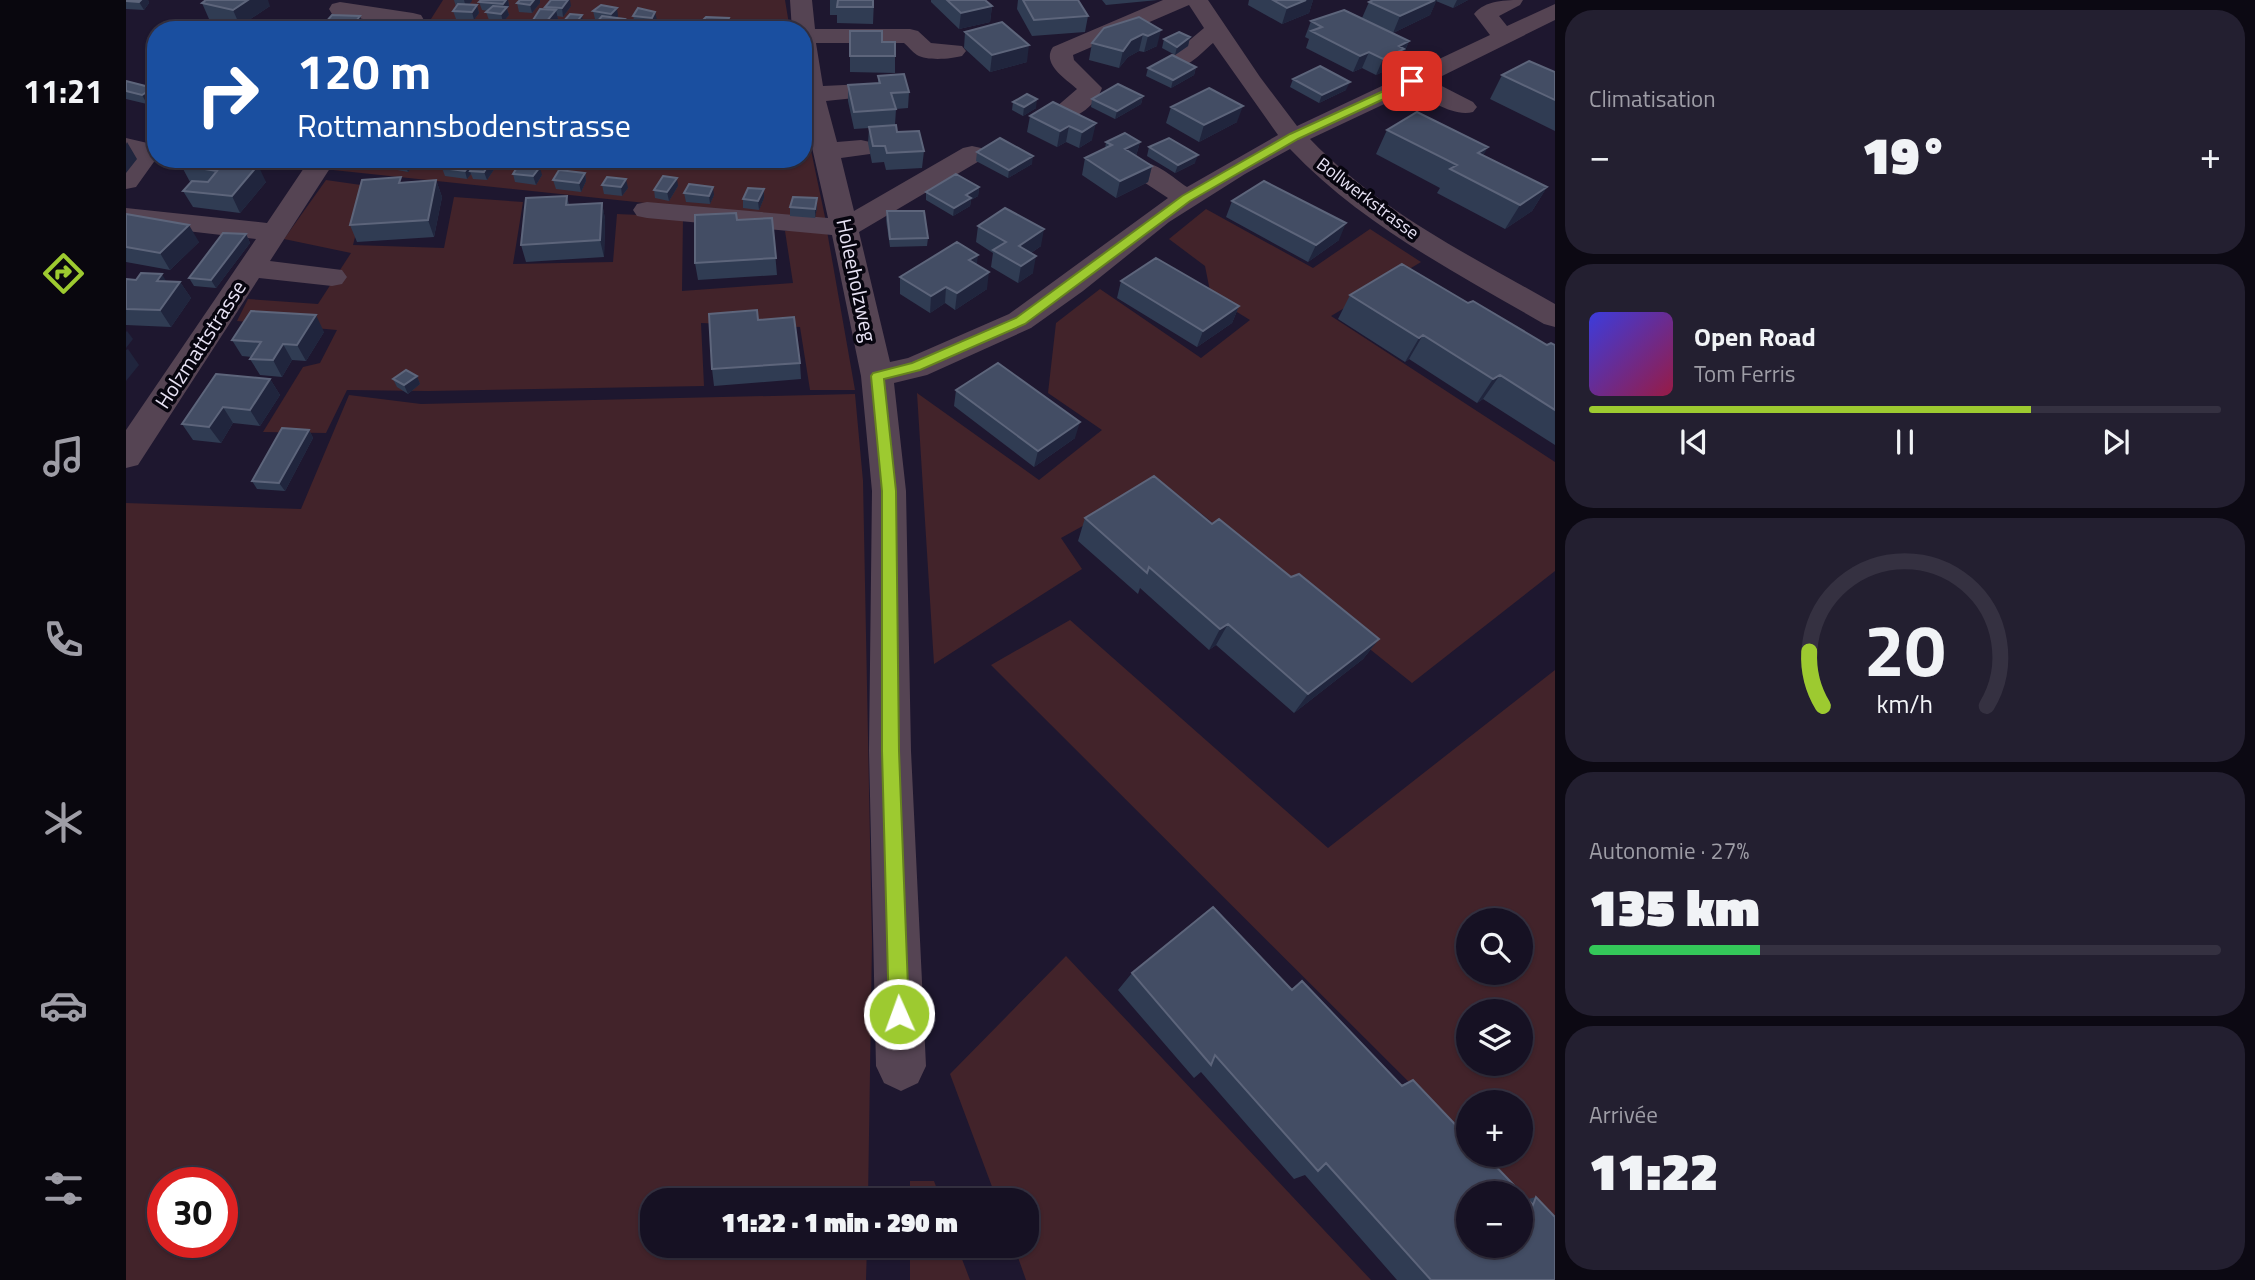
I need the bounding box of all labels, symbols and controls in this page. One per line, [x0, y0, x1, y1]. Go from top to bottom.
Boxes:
text: 120 m [297, 33, 431, 108]
icon: right [182, 49, 273, 140]
pin [1382, 51, 1442, 111]
icon: arrive [1393, 62, 1431, 100]
text: 11:21 [23, 67, 103, 115]
text: Climatisation [1589, 81, 1716, 116]
text: Rottmannsbodenstrasse [297, 101, 631, 149]
text: 19° [1862, 115, 1948, 194]
text: − [1589, 126, 1610, 184]
text: + [2200, 126, 2221, 184]
street label: Bollwerkstrasse [1311, 150, 1425, 246]
street label: Holeeholzweg [828, 215, 886, 345]
icon: directions [39, 249, 88, 298]
street label: Holzmattstrasse [146, 273, 254, 415]
text: Open Road [1694, 317, 1816, 356]
text: Tom Ferris [1694, 356, 1795, 391]
icon: previous [1675, 423, 1713, 461]
icon: pause [1886, 423, 1924, 461]
icon: next [2097, 423, 2135, 461]
icon: music [39, 432, 88, 481]
text: 20 [1864, 594, 1946, 704]
icon: phone [39, 615, 88, 664]
text: km/h [1877, 685, 1933, 723]
icon: climate [39, 798, 88, 847]
text: Autonomie · 27% [1589, 833, 1749, 868]
text: 135 km [1589, 867, 1760, 946]
map controls [1456, 908, 1533, 1258]
button: search [1456, 908, 1533, 985]
position arrow [862, 977, 936, 1051]
icon: car [39, 981, 88, 1030]
button: layers [1456, 999, 1533, 1076]
button: + [1456, 1090, 1533, 1167]
text: Arrivée [1589, 1097, 1658, 1132]
text: 11:22 [1589, 1131, 1718, 1210]
icon: filters [39, 1164, 88, 1213]
speed limit sign: 30 [147, 1167, 238, 1258]
button: − [1456, 1181, 1533, 1258]
text: 11:22 · 1 min · 290 m [721, 1203, 958, 1242]

